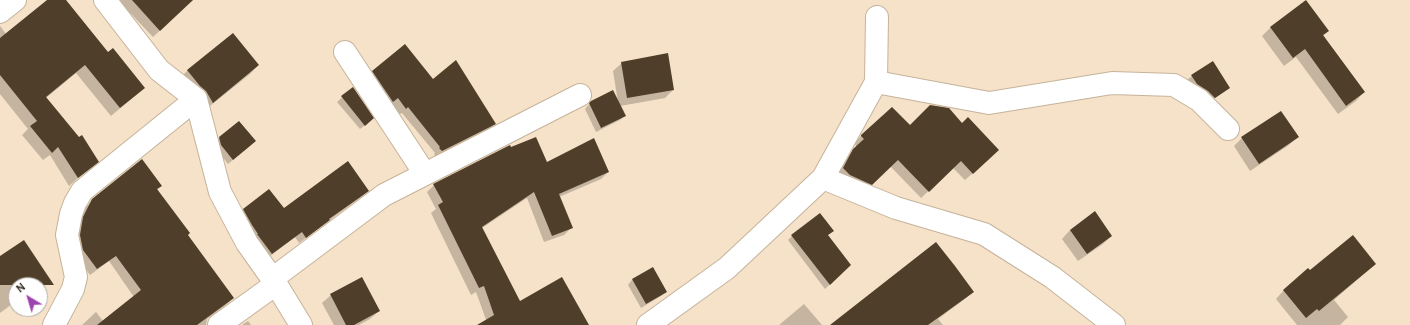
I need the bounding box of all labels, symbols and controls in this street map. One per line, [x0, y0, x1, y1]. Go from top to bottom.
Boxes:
north arrow [8, 277, 48, 317]
text: N [14, 280, 29, 296]

